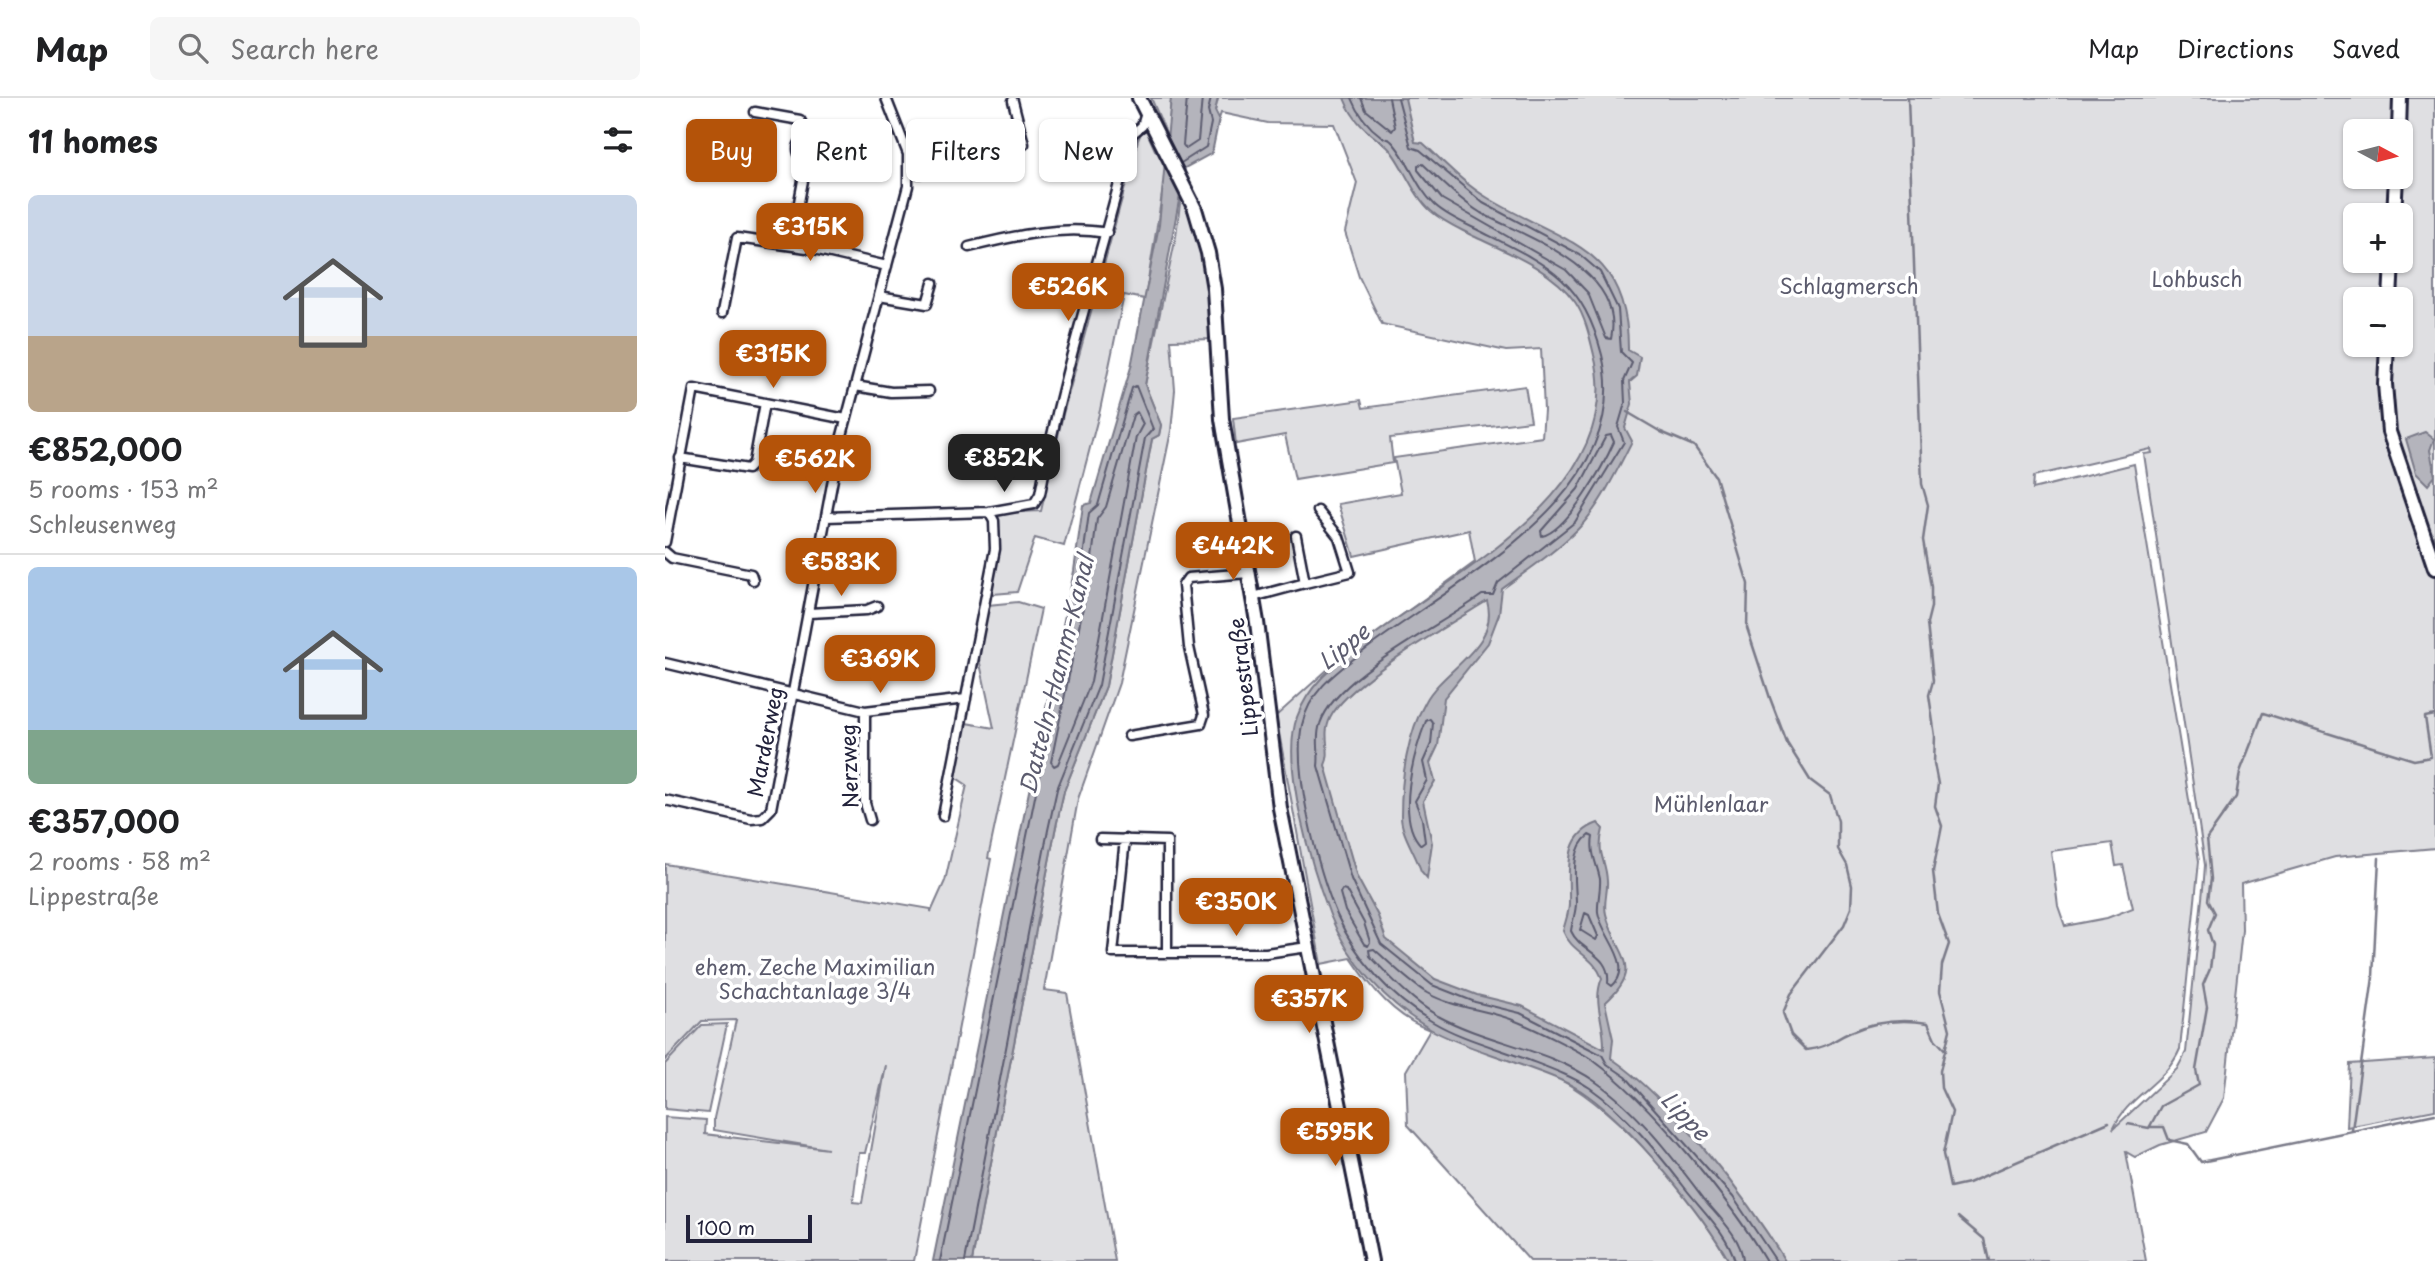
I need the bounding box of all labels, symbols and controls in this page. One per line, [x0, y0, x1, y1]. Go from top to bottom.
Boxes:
search box [150, 17, 640, 80]
text: Map [35, 23, 108, 73]
icon: search [174, 29, 212, 67]
text: Search here [230, 29, 379, 68]
text: Map [2088, 30, 2139, 66]
text: Directions [2177, 30, 2294, 66]
text: Saved [2332, 30, 2400, 66]
text: 11 homes [28, 118, 158, 163]
chip: Buy [686, 119, 777, 182]
chip: Rent [791, 119, 892, 182]
chip: Filters [906, 119, 1025, 182]
chip: New [1039, 119, 1137, 182]
north arrow [2343, 119, 2413, 189]
map controls [2343, 119, 2413, 357]
icon: filters [599, 121, 637, 159]
button: + [2343, 203, 2413, 273]
pin: €315K [761, 204, 859, 263]
text: €315K [772, 208, 848, 243]
icon: home [270, 240, 396, 366]
park label: Lohbusch [2152, 262, 2242, 294]
pin: €526K [1019, 264, 1117, 323]
text: €526K [1028, 268, 1108, 303]
park label: Schlagmersch [1779, 269, 1919, 301]
button: − [2343, 287, 2413, 357]
pin: €315K [724, 330, 822, 390]
text: €315K [735, 335, 811, 370]
text: €852,000 [28, 426, 182, 471]
pin: €852K [955, 434, 1053, 494]
pin: €562K [766, 436, 864, 495]
text: €852K [964, 439, 1044, 474]
text: €562K [775, 440, 855, 475]
text: 5 rooms · 153 m² [28, 471, 219, 506]
text: Schleusenweg [28, 506, 177, 541]
pin: €442K [1184, 522, 1282, 582]
text: €442K [1192, 527, 1274, 562]
pin: €583K [792, 538, 890, 598]
text: €583K [802, 543, 880, 578]
water label: Datteln-Hamm-Kanal [1009, 548, 1103, 798]
icon: home [270, 612, 396, 738]
water label: Lippe [1310, 613, 1378, 678]
street label: Lippestraße [1219, 616, 1265, 738]
pin: €369K [831, 636, 929, 695]
text: €369K [840, 640, 920, 675]
street label: Marderweg [738, 684, 790, 800]
street label: Nerzweg [831, 723, 865, 809]
park label: Mühlenlaar [1654, 787, 1769, 819]
text: €357,000 [28, 798, 180, 843]
text: 2 rooms · 58 m² [28, 843, 211, 878]
text: Lippestraße [28, 878, 159, 913]
pin: €350K [1187, 878, 1285, 938]
text: €350K [1195, 883, 1277, 918]
park label: ehem. Zeche Maximilian Schachtanlage 3/4 [695, 950, 935, 1006]
pin: €357K [1260, 976, 1358, 1035]
text: €357K [1270, 980, 1348, 1015]
water label: Lippe [1654, 1082, 1720, 1149]
pin: €595K [1286, 1108, 1384, 1168]
text: €595K [1296, 1113, 1374, 1148]
scale bar [686, 1212, 812, 1244]
text: 100 m [697, 1213, 755, 1241]

